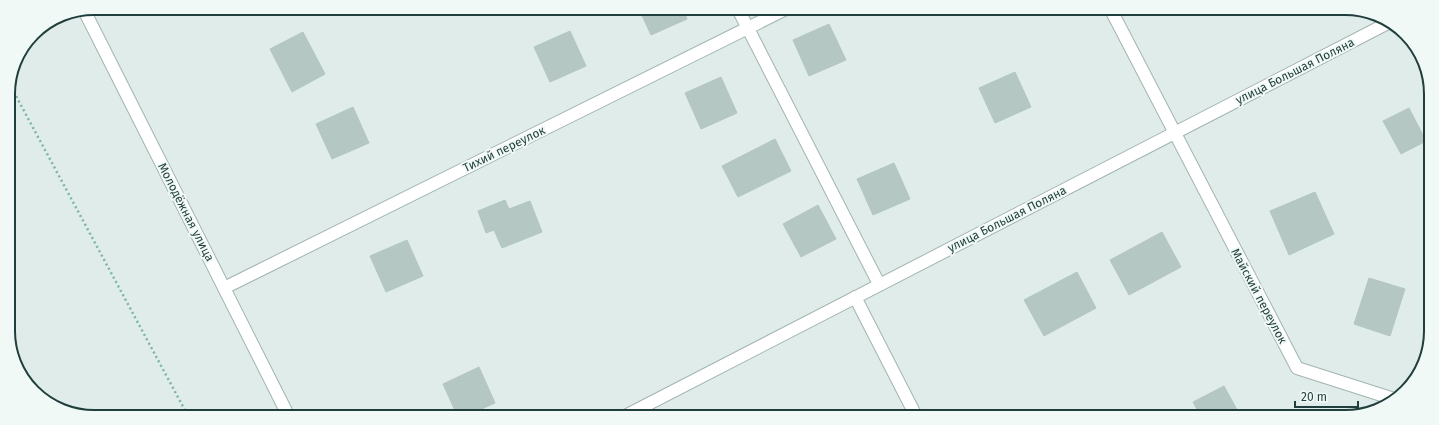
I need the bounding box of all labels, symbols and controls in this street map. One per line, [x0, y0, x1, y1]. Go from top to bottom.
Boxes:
street label: улица Большая Поляна [1233, 35, 1357, 107]
street label: Тихий переулок [461, 123, 548, 175]
street label: Молодёжная улица [155, 160, 217, 264]
street label: улица Большая Поляна [945, 183, 1069, 255]
street label: Майский переулок [1228, 246, 1290, 347]
scale bar [1295, 383, 1358, 409]
text: 20 m [1301, 390, 1327, 404]

